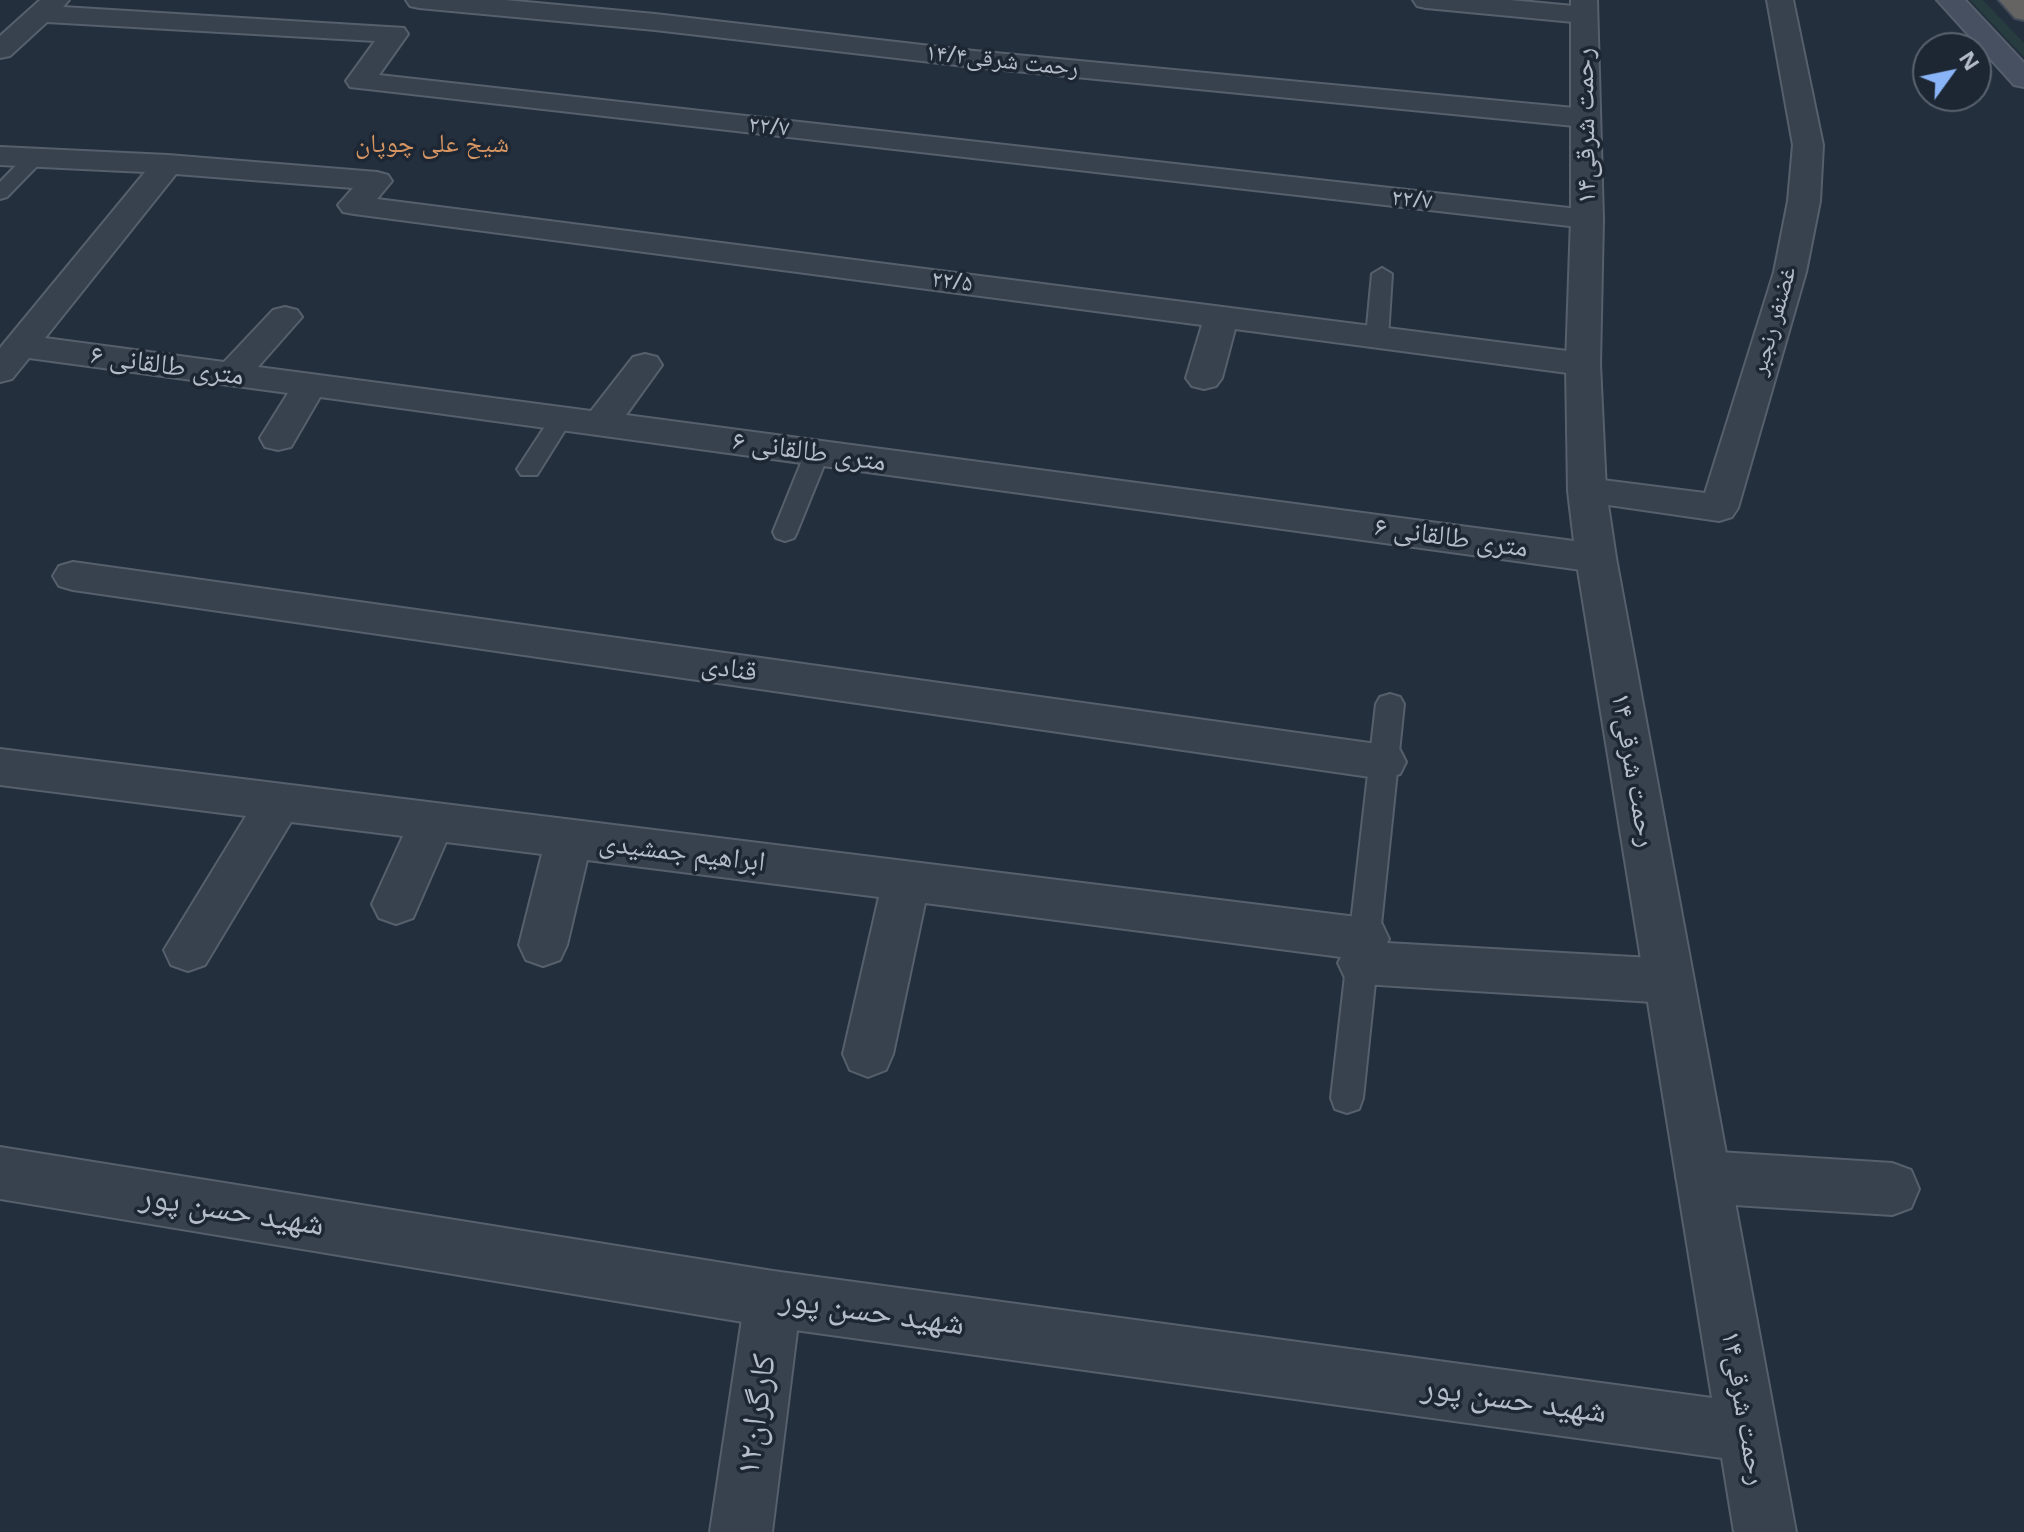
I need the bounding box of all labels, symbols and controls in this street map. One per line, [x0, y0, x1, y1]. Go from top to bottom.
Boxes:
north arrow [1912, 32, 1992, 112]
street label: ۱۴/۴رحمت شرقی [924, 39, 1080, 83]
text: N [1953, 44, 1988, 76]
street label: ۱۴رحمت شرقی [1568, 48, 1604, 204]
street label: ۲۲/۷ [747, 111, 791, 143]
district label: شیخ علی چوپان [355, 129, 509, 161]
street label: ۲۲/۷ [1390, 184, 1434, 216]
street label: غضنفر رنجبر [1745, 263, 1803, 379]
street label: ۲۲/۵ [930, 265, 974, 299]
street label: ۶ متری طالقانی [88, 339, 246, 393]
street label: ۶ متری طالقانی [730, 425, 888, 479]
street label: ۶ متری طالقانی [1372, 511, 1530, 565]
street label: قنادی [699, 648, 759, 690]
street label: ۱۴رحمت شرقی [1603, 690, 1663, 850]
street label: ابراهیم جمشیدی [597, 826, 767, 880]
street label: شهید حسن پور [137, 1176, 327, 1246]
street label: شهید حسن پور [777, 1279, 967, 1345]
street label: ۱۴رحمت شرقی [1713, 1328, 1773, 1488]
street label: ۱۲کارگران [728, 1352, 786, 1478]
street label: شهید حسن پور [1419, 1367, 1609, 1433]

